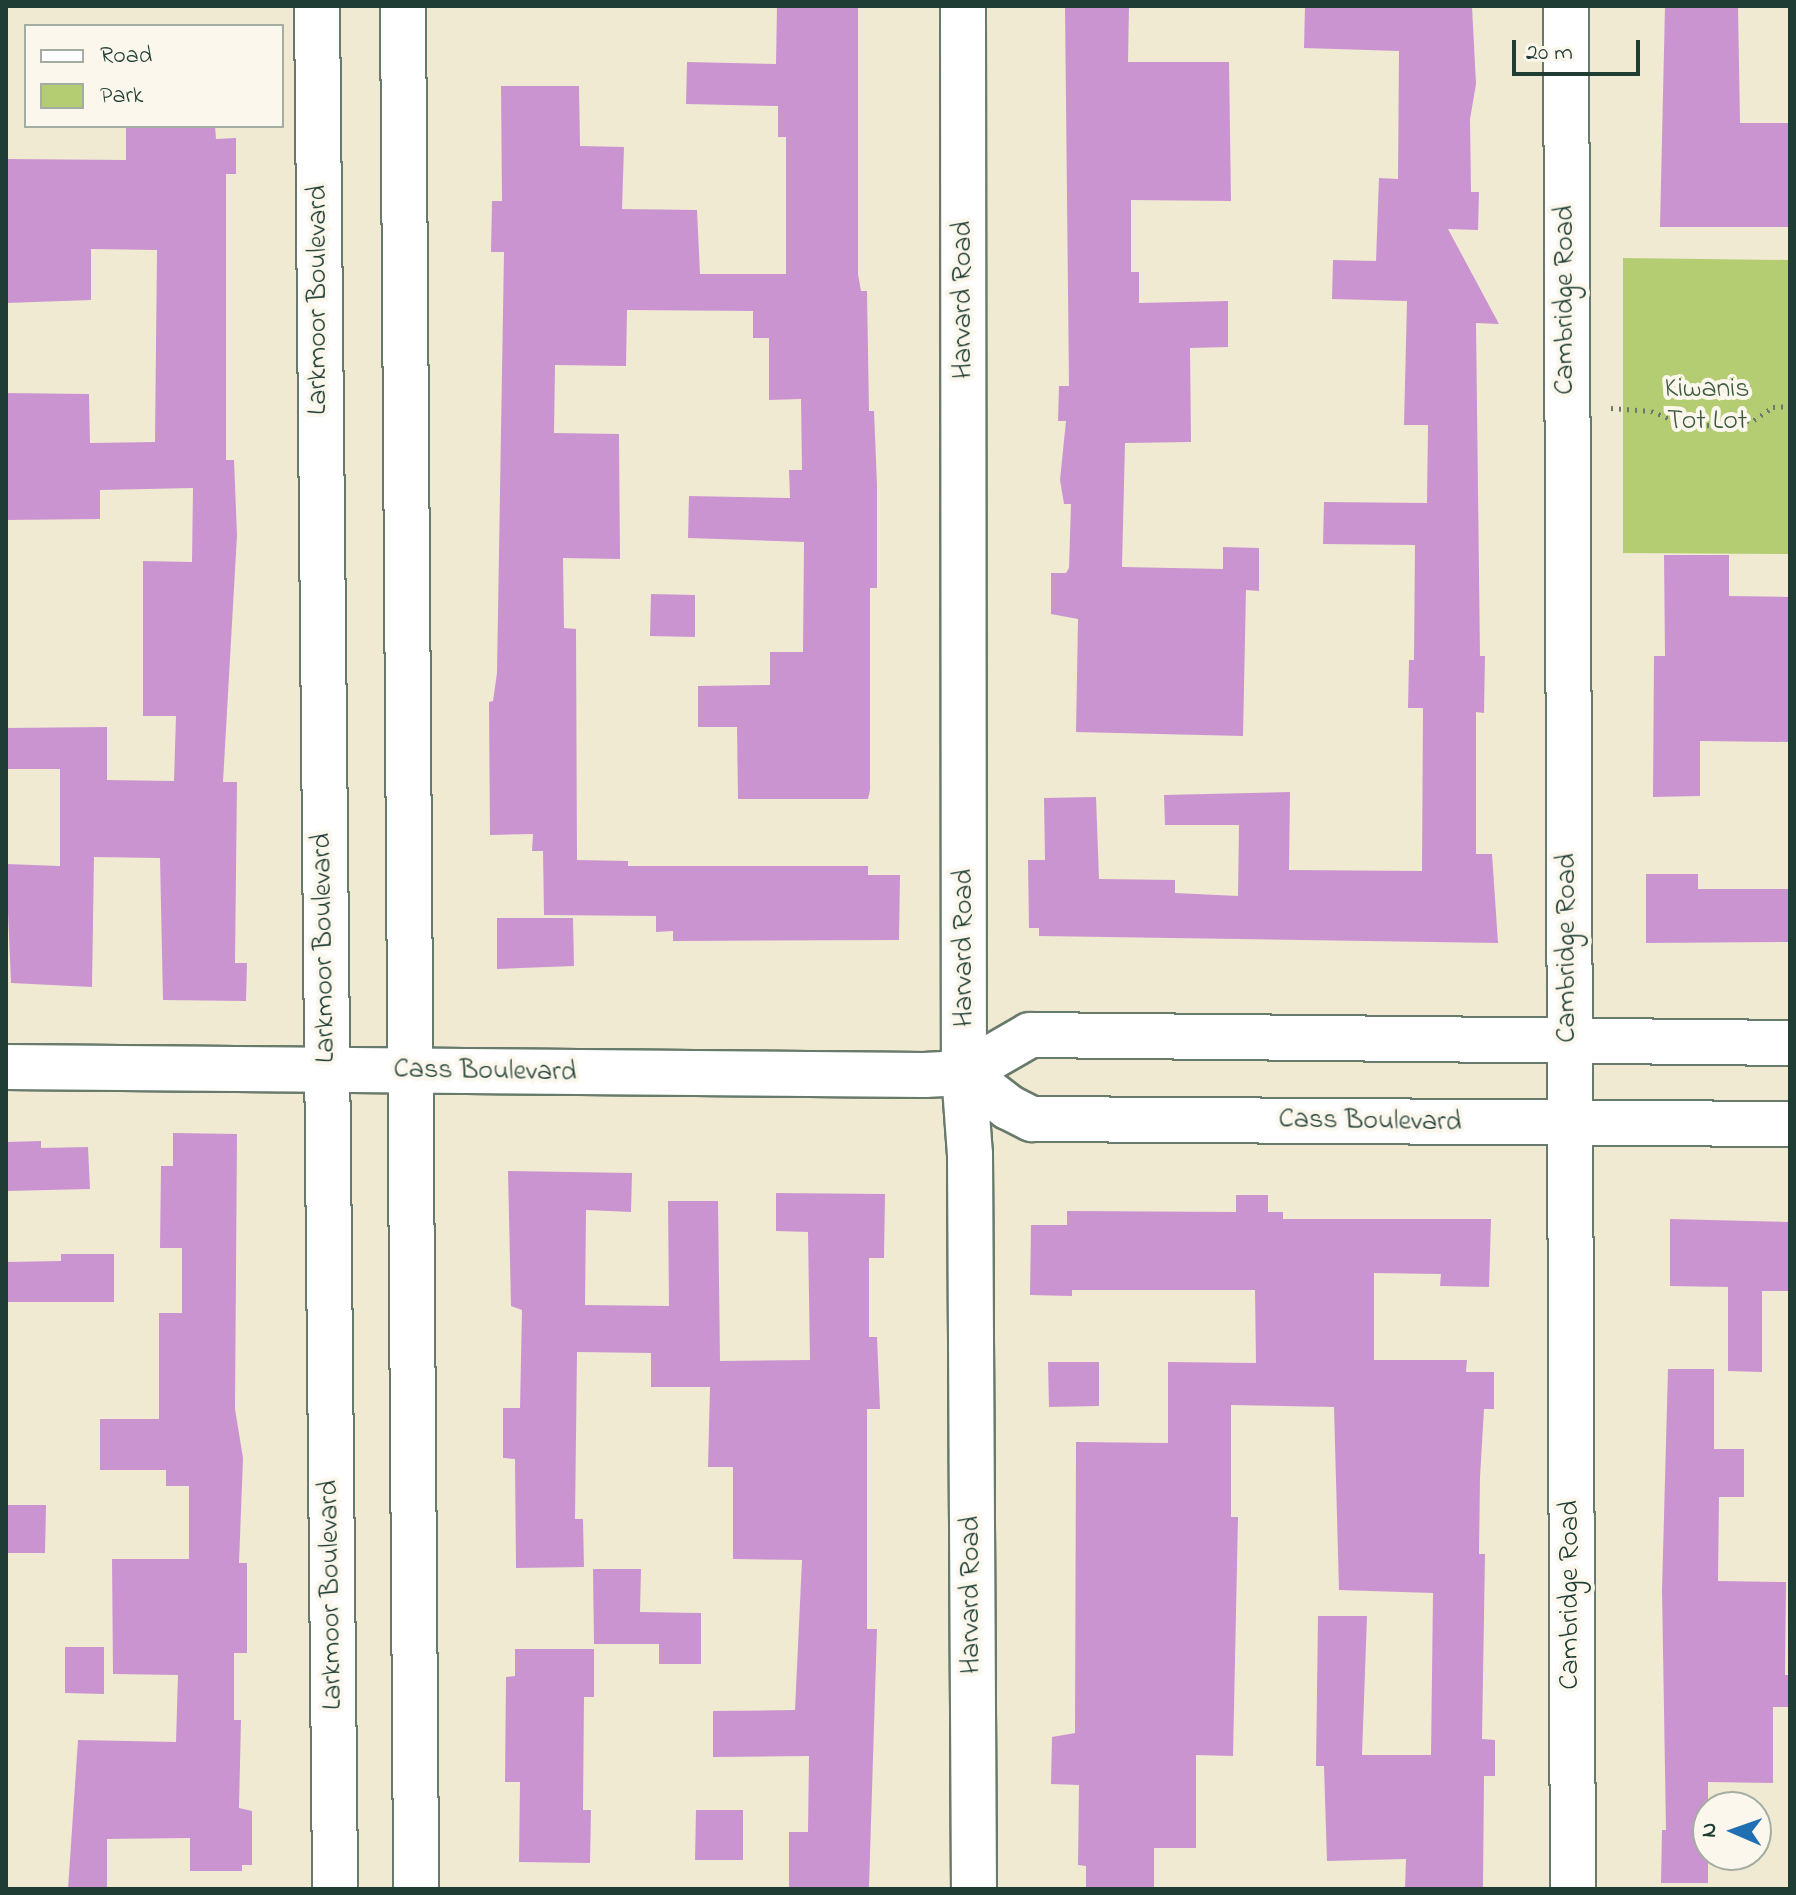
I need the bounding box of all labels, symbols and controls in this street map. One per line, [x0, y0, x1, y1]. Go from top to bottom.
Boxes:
legend [24, 24, 284, 128]
scale bar [1516, 24, 1644, 74]
text: 20 m [1526, 36, 1573, 71]
text: Road [100, 39, 152, 74]
text: Park [100, 79, 143, 114]
street label: Larkmoor Boulevard [302, 185, 336, 415]
street label: Cambridge Road [1549, 205, 1583, 395]
street label: Harvard Road [947, 221, 981, 379]
park label: Kiwanis Tot Lot [1664, 373, 1750, 439]
street label: Larkmoor Boulevard [306, 833, 344, 1063]
street label: Cambridge Road [1551, 853, 1585, 1043]
street label: Harvard Road [948, 869, 982, 1027]
street label: Cass Boulevard [393, 1054, 577, 1090]
street label: Cass Boulevard [1278, 1104, 1462, 1140]
street label: Larkmoor Boulevard [313, 1480, 351, 1710]
street label: Cambridge Road [1554, 1500, 1588, 1690]
street label: Harvard Road [955, 1516, 989, 1674]
north arrow [1692, 1791, 1772, 1871]
text: N [1694, 1822, 1726, 1838]

